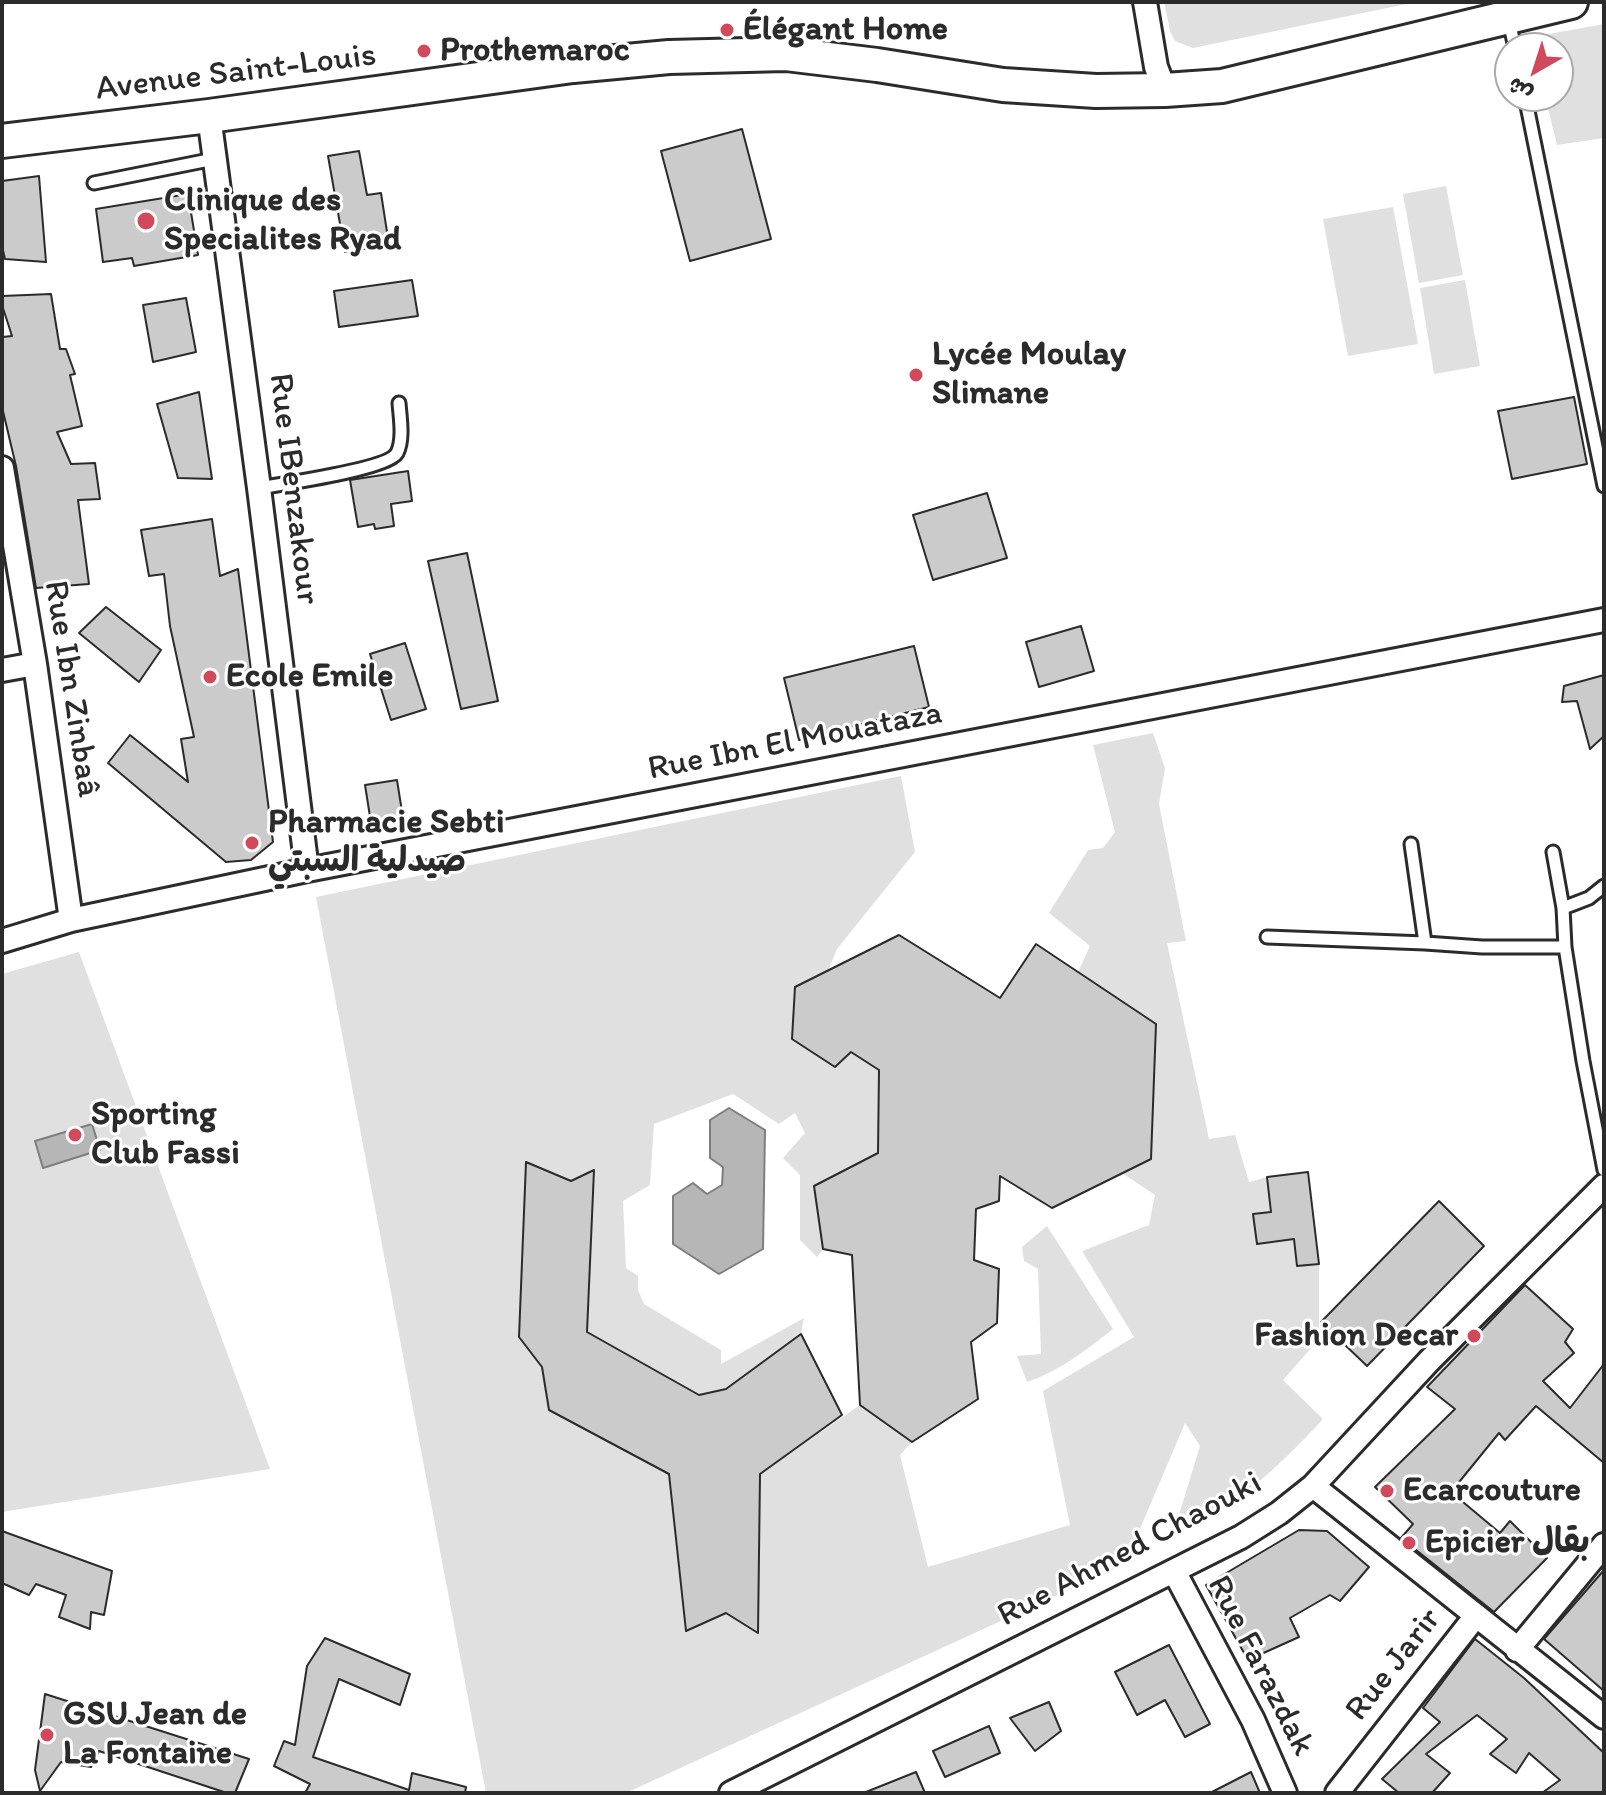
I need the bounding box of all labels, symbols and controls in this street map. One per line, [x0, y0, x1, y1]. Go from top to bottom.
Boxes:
place label: Élégant Home [743, 10, 948, 50]
marker: Élégant Home [718, 21, 736, 39]
place label: Prothemaroc [440, 31, 630, 71]
north arrow [1494, 32, 1574, 112]
street label: Avenue Saint-Louis [93, 36, 379, 110]
marker: Prothemaroc [415, 42, 433, 60]
text: ش [1502, 71, 1538, 108]
place label: Clinique des Specialites Ryad [164, 181, 401, 260]
marker: Clinique des Specialites Ryad [135, 210, 157, 232]
place label: Lycée Moulay Slimane [932, 335, 1126, 414]
marker: Lycée Moulay Slimane [907, 366, 925, 384]
street label: Rue IBenzakour [259, 371, 327, 607]
street label: Rue Ibn Zinbaâ [34, 578, 108, 800]
place label: Ecole Emile [226, 657, 393, 697]
marker: Ecole Emile [201, 668, 219, 686]
street label: Rue Ibn El Mouataza [645, 694, 945, 790]
place label: Pharmacie Sebti صيدلية السبتي [268, 803, 504, 882]
marker: Pharmacie Sebti صيدلية السبتي [243, 834, 261, 852]
place label: Sporting Club Fassi [91, 1095, 240, 1174]
marker: Sporting Club Fassi [66, 1126, 84, 1144]
place label: Fashion Decar [1254, 1316, 1458, 1356]
marker: Fashion Decar [1465, 1327, 1483, 1345]
street label: Rue Ahmed Chaouki [991, 1463, 1269, 1637]
place label: Ecarcouture [1403, 1471, 1581, 1511]
marker: Ecarcouture [1378, 1482, 1396, 1500]
place label: Epicier بقال [1425, 1523, 1590, 1563]
marker: Epicier بقال [1400, 1534, 1418, 1552]
street label: Rue Farazdak [1197, 1569, 1323, 1763]
street label: Rue Jarir [1337, 1601, 1451, 1729]
place label: GSU Jean de La Fontaine [63, 1695, 247, 1774]
marker: GSU Jean de La Fontaine [38, 1726, 56, 1744]

